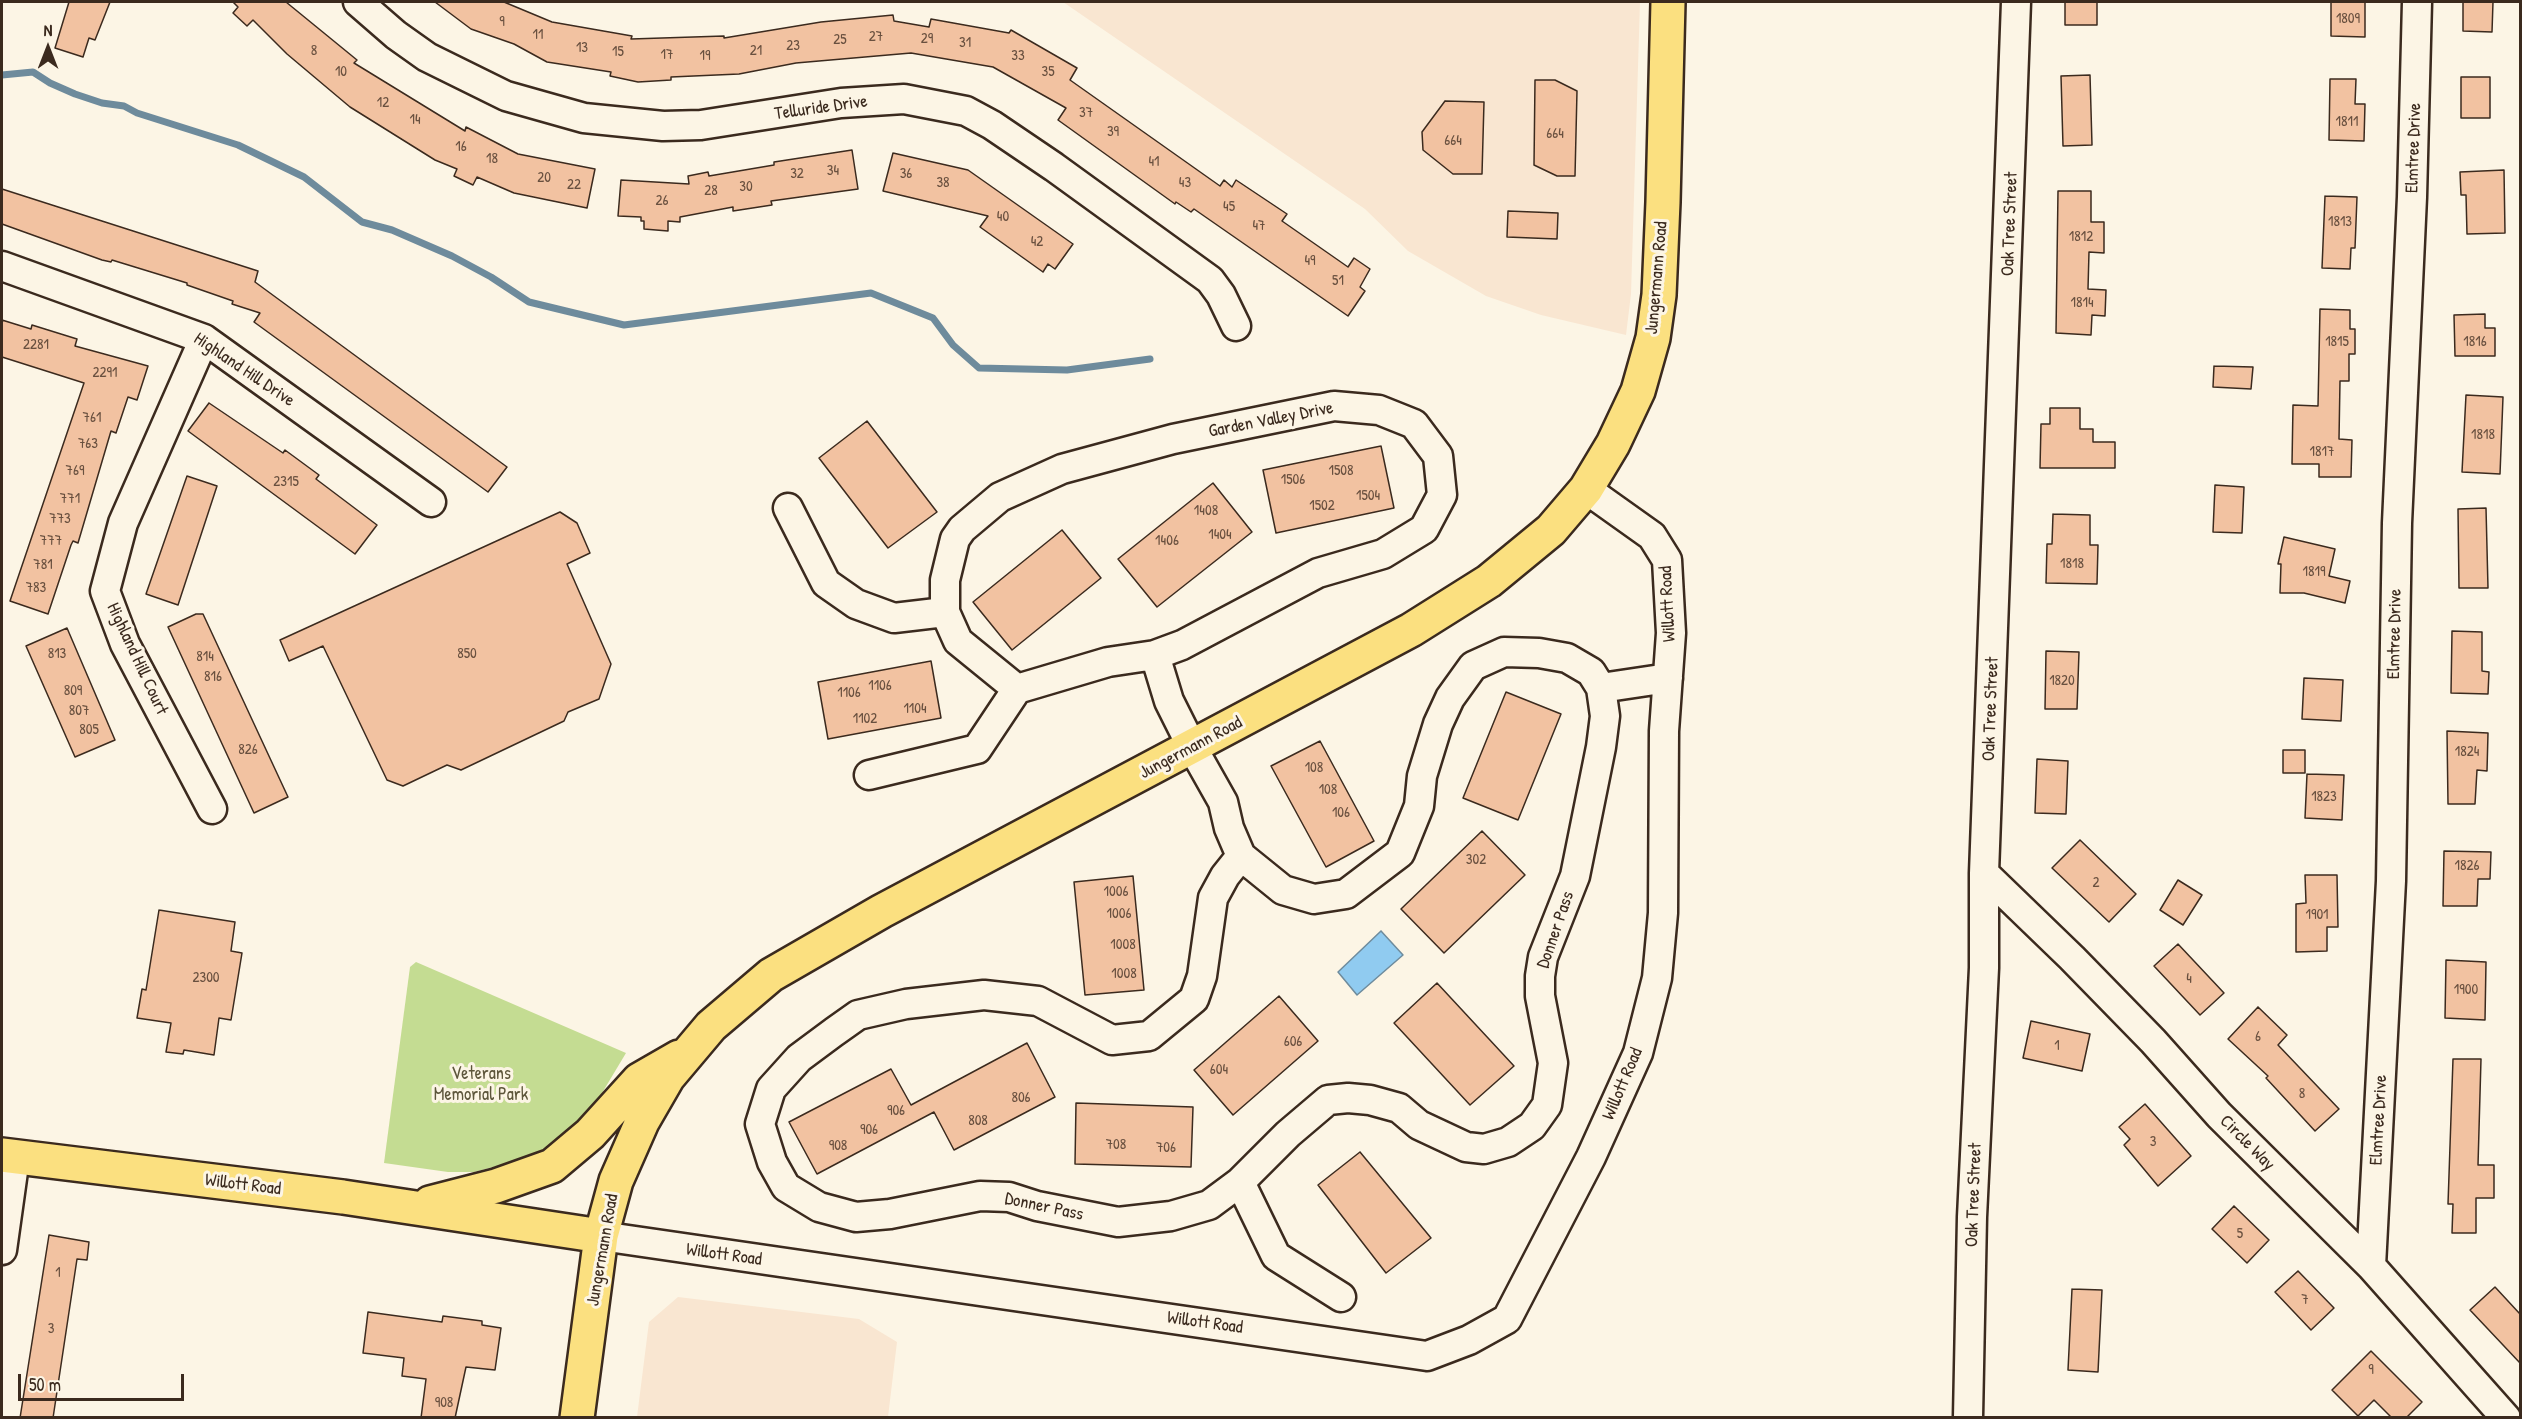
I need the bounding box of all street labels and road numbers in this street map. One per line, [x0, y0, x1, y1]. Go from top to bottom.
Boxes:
street label: Telluride Drive [773, 91, 869, 125]
street label: Elmtree Drive [2402, 102, 2426, 194]
street label: Oak Tree Street [1997, 171, 2023, 277]
street label: Jungermann Road [1641, 221, 1673, 335]
street label: Highland Hill Drive [189, 328, 299, 412]
street label: Garden Valley Drive [1207, 397, 1335, 443]
street label: Willott Road [1655, 565, 1681, 643]
street label: Elmtree Drive [2383, 589, 2407, 679]
street label: Highland Hill Court [102, 600, 172, 718]
street label: Oak Tree Street [1978, 656, 2004, 762]
street label: Jungermann Road [1136, 712, 1246, 784]
street label: Donner Pass [1533, 889, 1579, 971]
street label: Willott Road [1598, 1045, 1648, 1123]
street label: Elmtree Drive [2366, 1074, 2392, 1166]
street label: Circle Way [2215, 1111, 2279, 1175]
street label: Oak Tree Street [1961, 1142, 1987, 1248]
street label: Willott Road [204, 1170, 282, 1200]
street label: Donner Pass [1003, 1188, 1085, 1226]
street label: Jungermann Road [583, 1192, 623, 1308]
street label: Willott Road [685, 1239, 763, 1271]
street label: Willott Road [1166, 1307, 1244, 1339]

